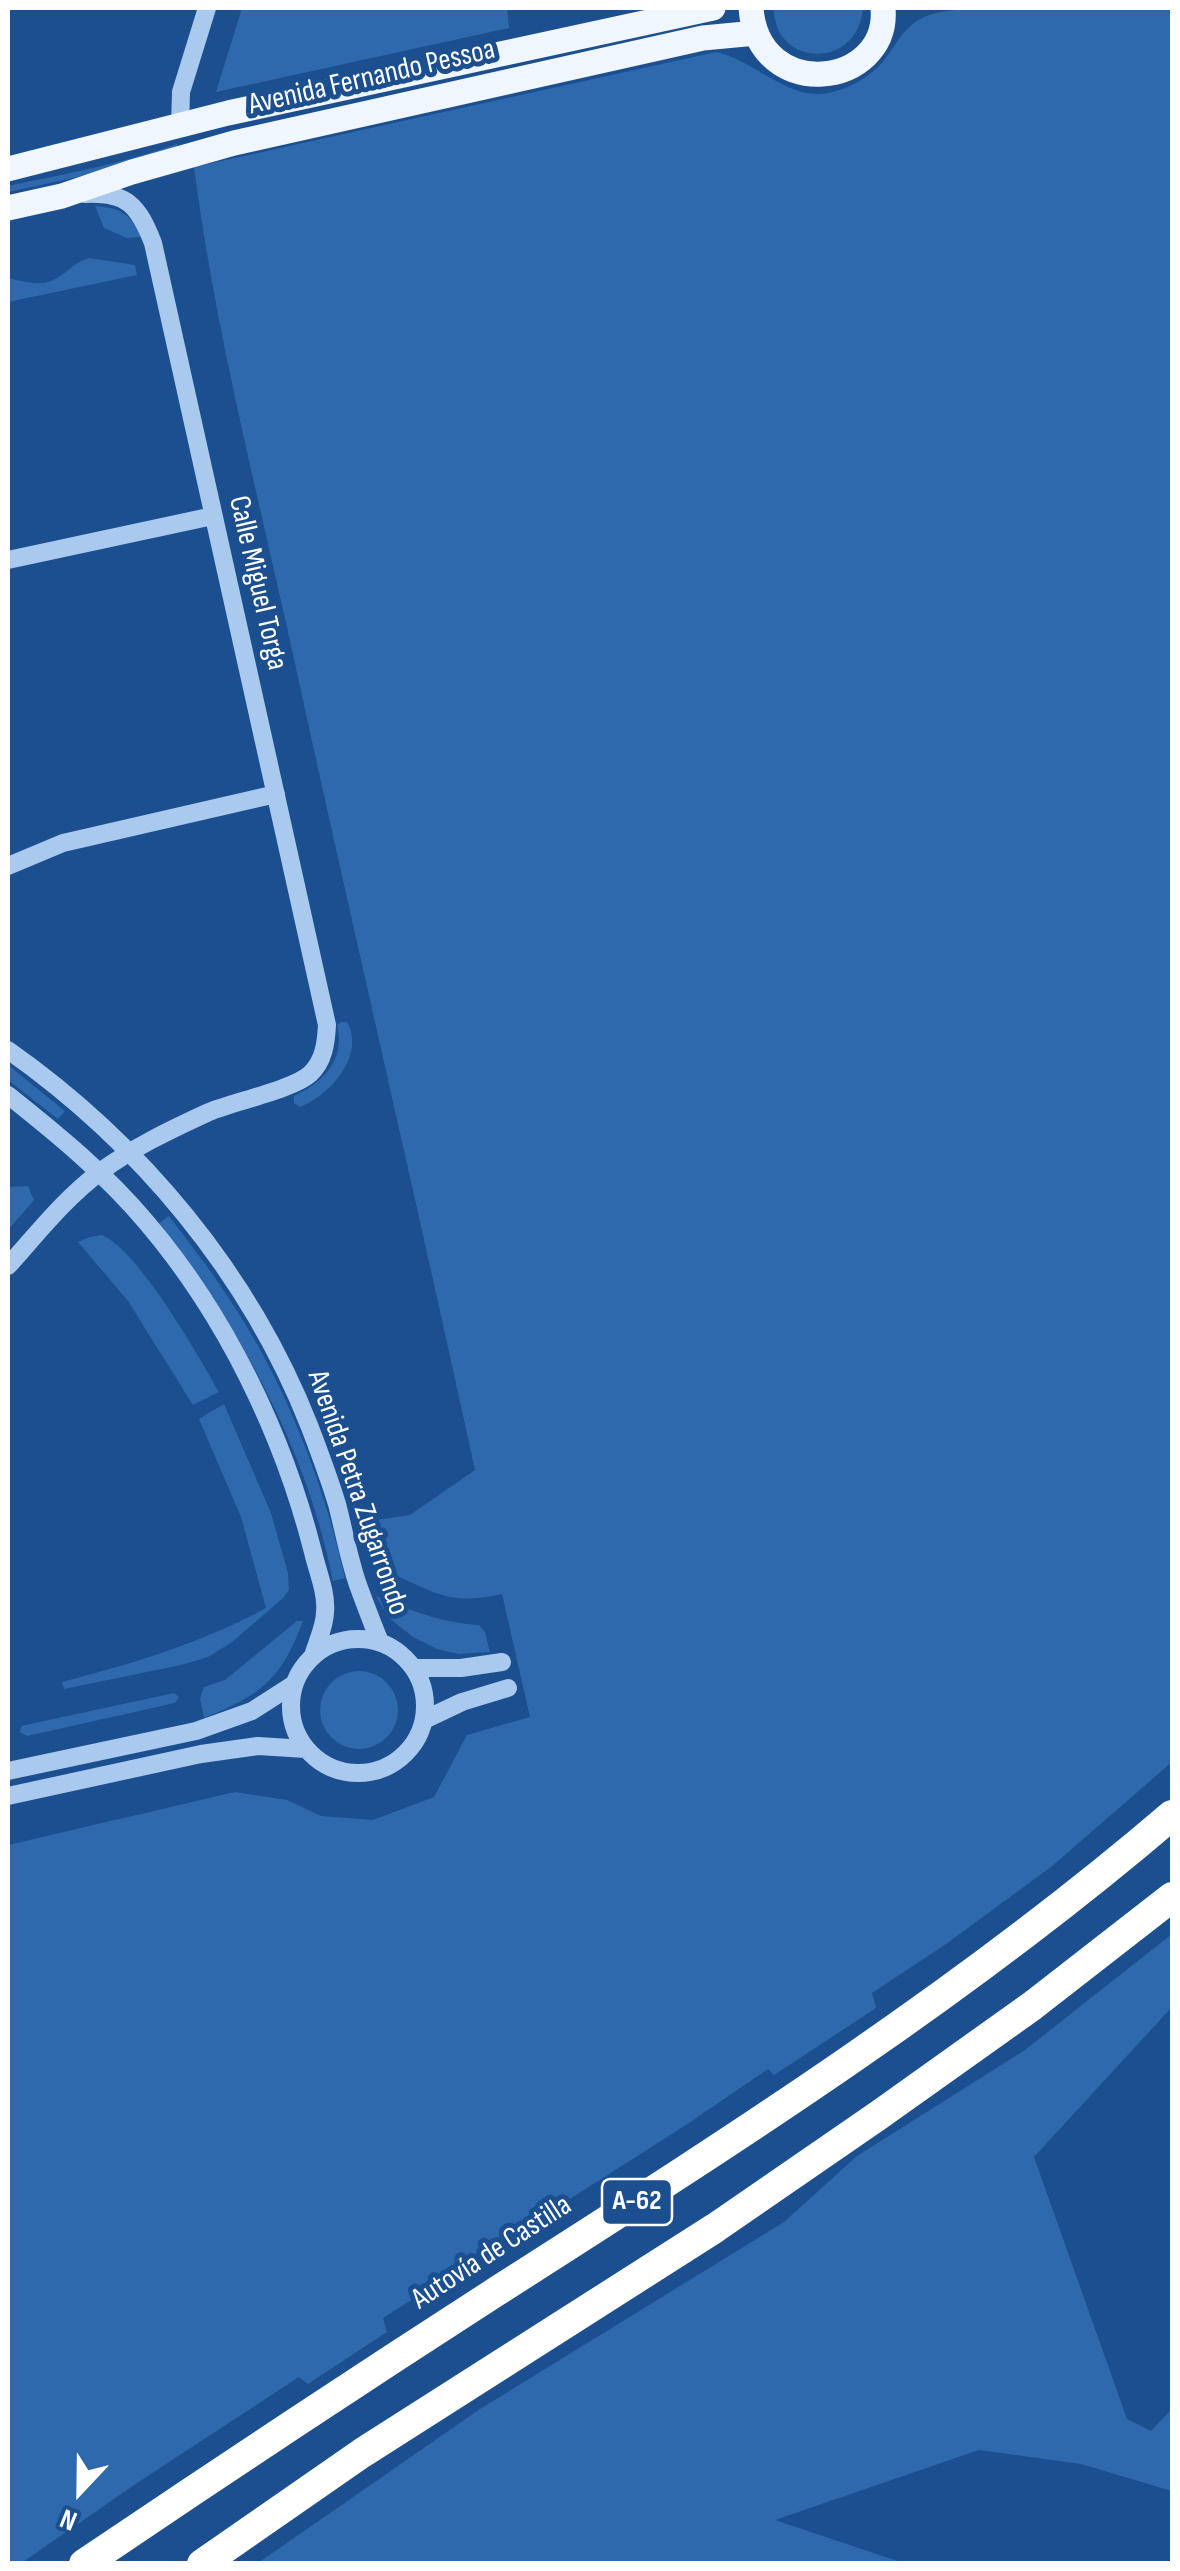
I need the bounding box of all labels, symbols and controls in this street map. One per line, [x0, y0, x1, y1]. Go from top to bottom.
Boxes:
street label: Avenida Fernando Pessoa [245, 32, 499, 124]
street label: Calle Miguel Torga [219, 492, 295, 674]
street label: Avenida Petra Zugarrondo [298, 1366, 416, 1620]
road number: A-62 [602, 2179, 672, 2225]
street label: Autovía de Castilla [405, 2188, 579, 2318]
north arrow [30, 2441, 130, 2541]
text: N [55, 2501, 82, 2537]

